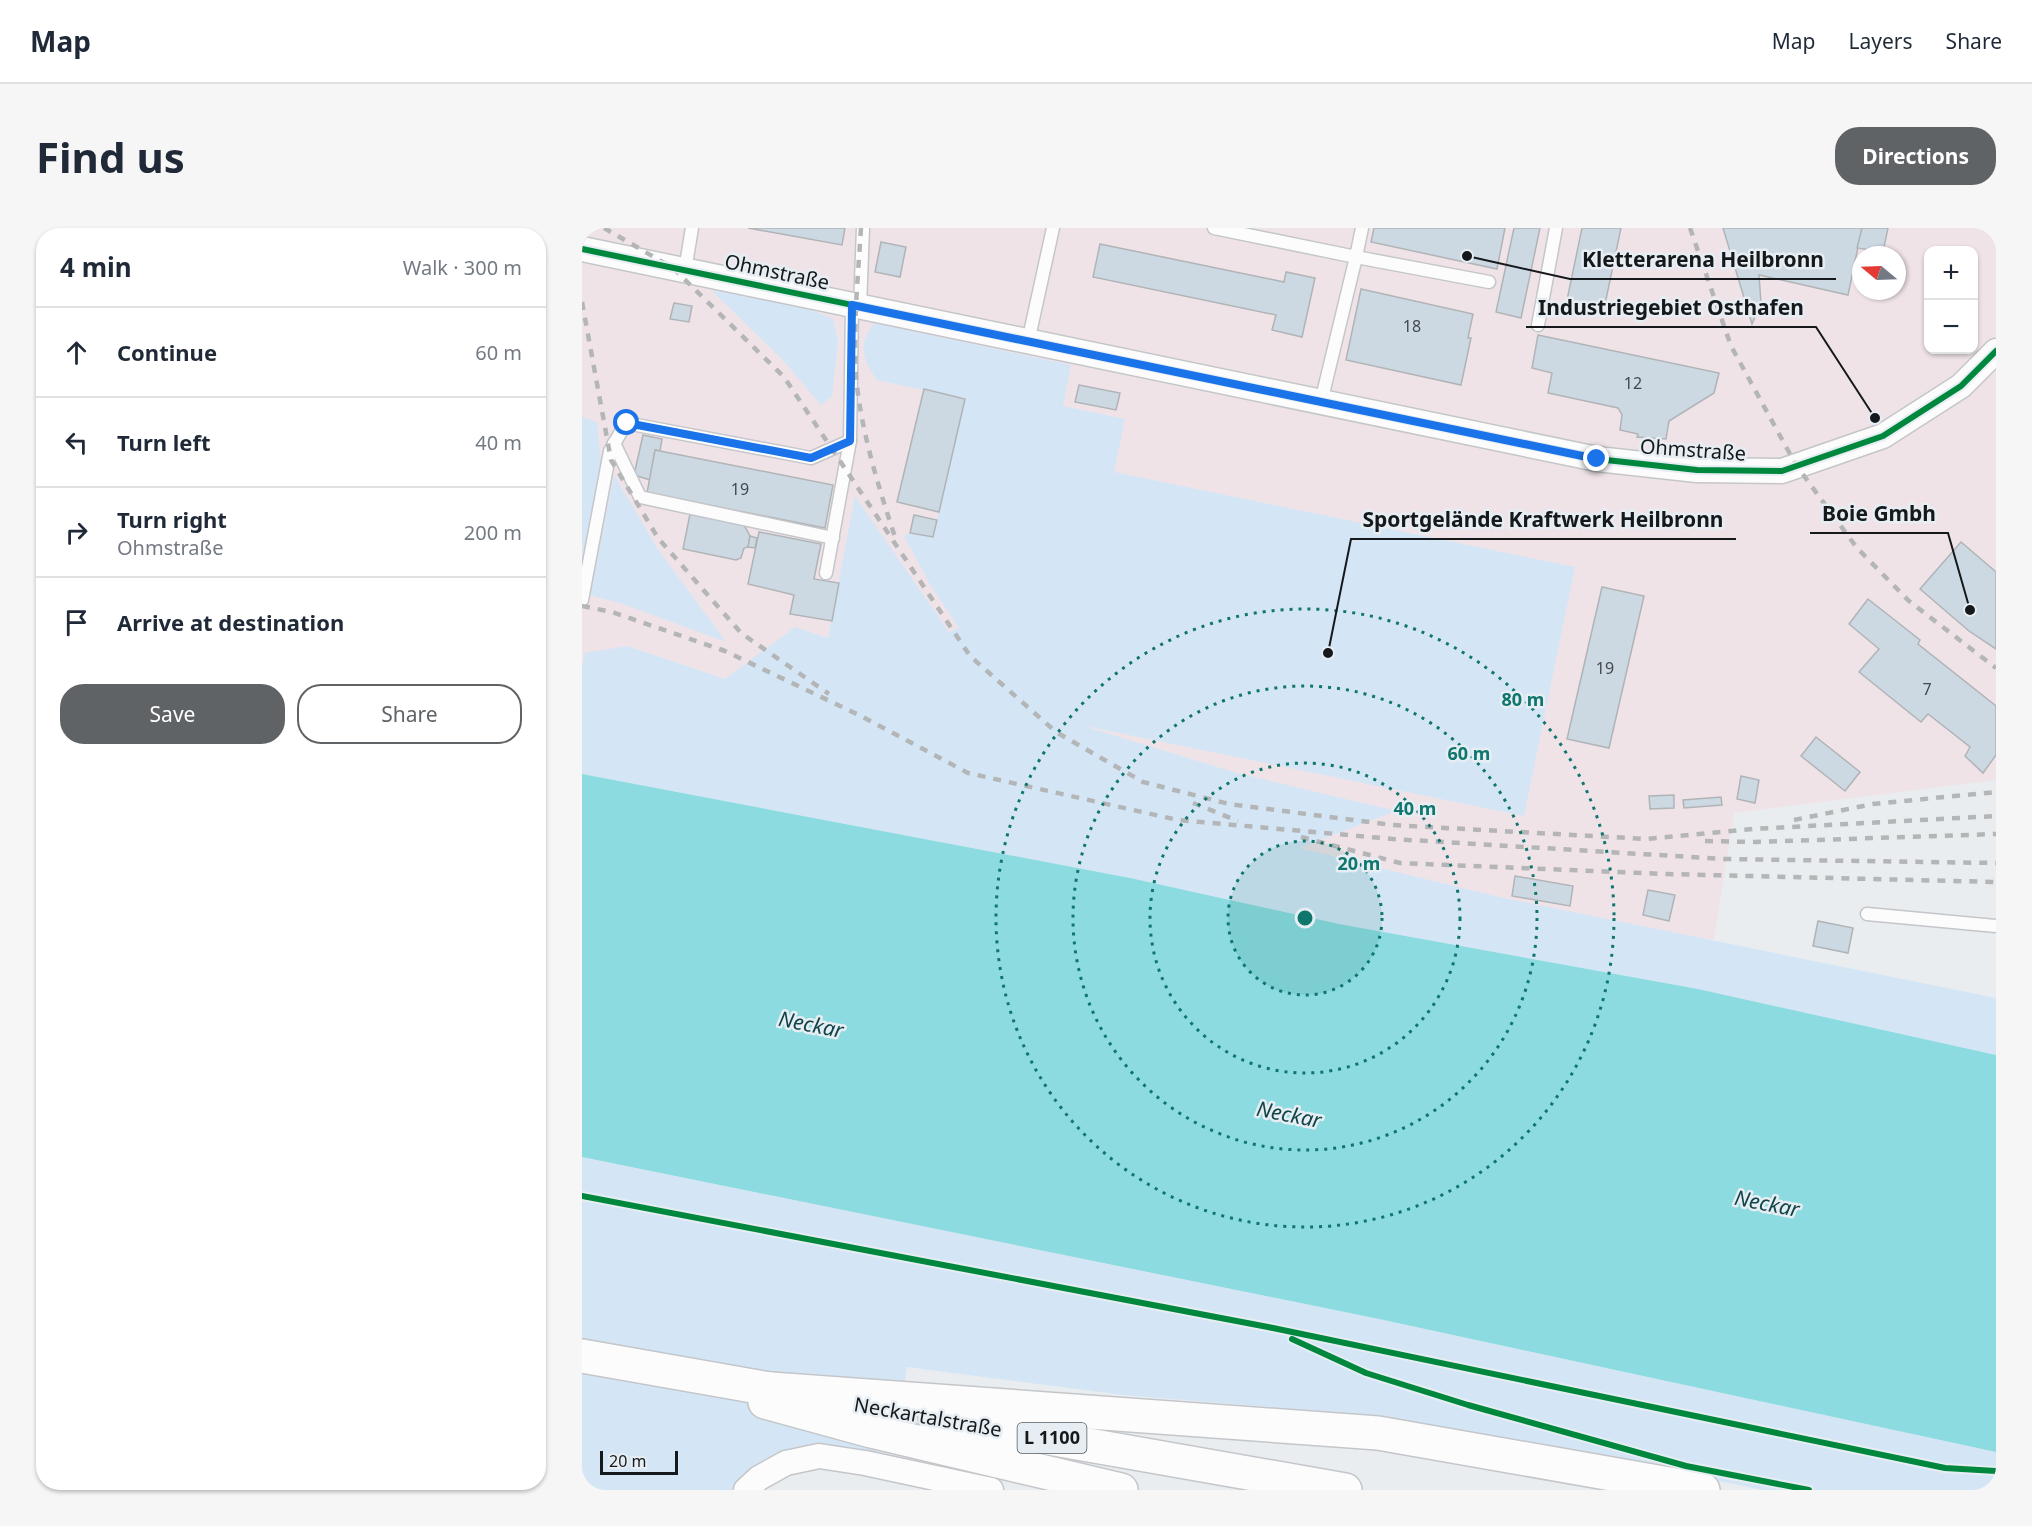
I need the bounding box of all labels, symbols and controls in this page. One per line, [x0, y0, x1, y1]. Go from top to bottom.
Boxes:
text: Map [30, 22, 91, 60]
text: Map [1772, 27, 1816, 55]
text: Layers [1849, 27, 1913, 55]
text: Share [1946, 27, 2002, 55]
button: Directions [1835, 127, 1996, 185]
text: Find us [36, 128, 185, 185]
callout: Kletterarena Heilbronn [1570, 240, 1836, 279]
text: Kletterarena Heilbronn [1582, 245, 1824, 273]
north arrow [1852, 246, 1906, 300]
map controls [1924, 246, 1978, 354]
button: + [1924, 246, 1978, 300]
street label: Ohmstraße [722, 247, 832, 296]
text: 4 min [60, 249, 132, 285]
text: Walk · 300 m [403, 254, 522, 281]
callout: Industriegebiet Osthafen [1526, 288, 1816, 327]
text: Industriegebiet Osthafen [1538, 293, 1804, 321]
button: − [1924, 300, 1978, 354]
house number: 18 [1403, 315, 1421, 337]
icon: ahead [60, 336, 93, 369]
text: Continue [117, 337, 217, 367]
text: 60 m [475, 339, 522, 366]
house number: 12 [1624, 372, 1642, 394]
route start [613, 409, 639, 435]
icon: left [60, 426, 93, 459]
text: Turn left [117, 427, 211, 457]
text: 40 m [475, 429, 522, 456]
street label: Ohmstraße [1639, 432, 1747, 467]
route end [1583, 445, 1609, 471]
house number: 19 [731, 478, 749, 500]
callout: Boie Gmbh [1810, 494, 1948, 533]
text: Boie Gmbh [1822, 499, 1936, 527]
callout: Sportgelände Kraftwerk Heilbronn [1351, 500, 1736, 539]
text: Turn right [117, 504, 227, 534]
text: Sportgelände Kraftwerk Heilbronn [1363, 505, 1723, 533]
icon: right [60, 516, 93, 549]
text: 200 m [464, 519, 522, 546]
text: Ohmstraße [117, 534, 223, 561]
icon: arrive [60, 606, 93, 639]
text: Arrive at destination [117, 607, 344, 637]
house number: 19 [1596, 657, 1614, 679]
house number: 7 [1922, 678, 1932, 700]
button: Save [60, 684, 285, 744]
button: Share [297, 684, 522, 744]
text: 80 m [1502, 687, 1544, 711]
text: 60 m [1448, 741, 1490, 765]
text: 40 m [1394, 796, 1436, 820]
text: 20 m [1338, 851, 1380, 875]
centre of rings [1295, 908, 1315, 928]
water label: Neckar [776, 1004, 848, 1044]
water label: Neckar [1254, 1094, 1326, 1134]
water label: Neckar [1732, 1183, 1804, 1223]
street label: Neckartalstraße [852, 1390, 1004, 1443]
road number: L 1100 [1018, 1423, 1086, 1453]
scale bar [600, 1448, 678, 1476]
text: 20 m [609, 1450, 646, 1472]

